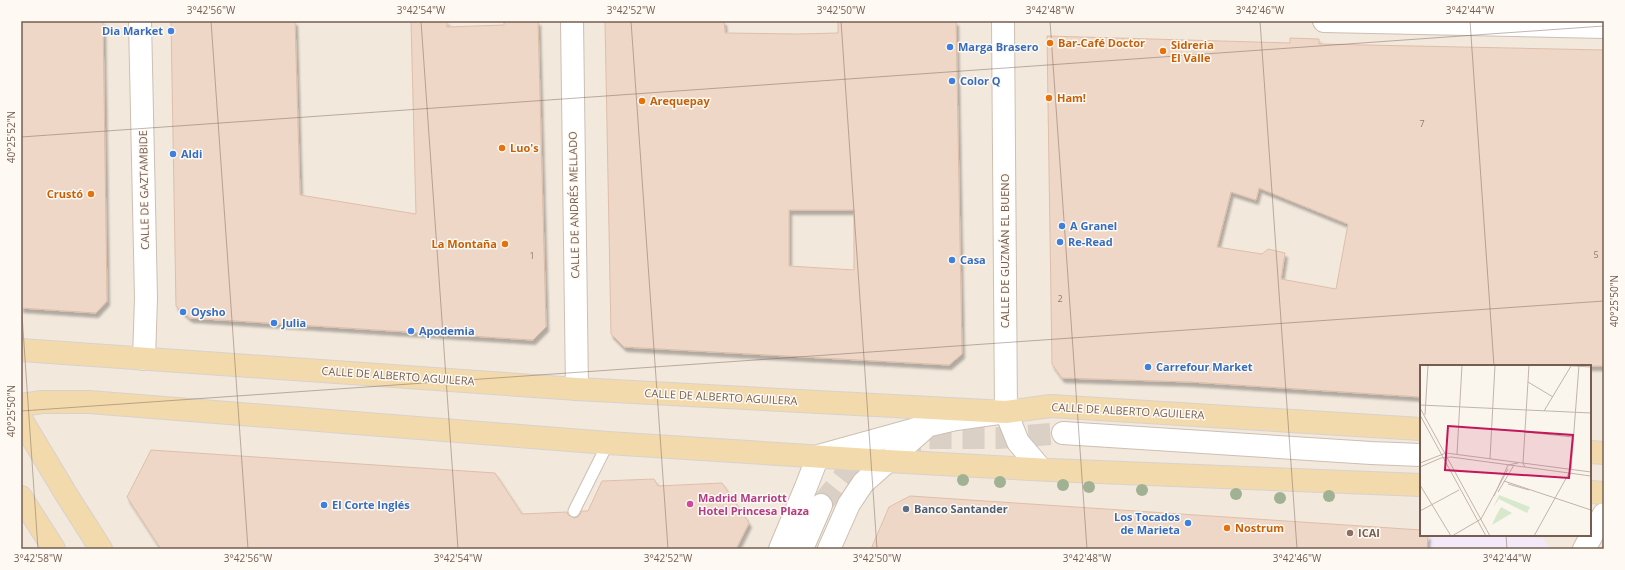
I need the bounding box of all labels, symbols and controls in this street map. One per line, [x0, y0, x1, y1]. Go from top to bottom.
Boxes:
text: 3°42'56"W [187, 3, 236, 17]
text: 3°42'54"W [397, 3, 446, 17]
text: 3°42'52"W [607, 3, 656, 17]
text: 3°42'50"W [817, 3, 866, 17]
text: 3°42'48"W [1026, 3, 1075, 17]
text: 3°42'46"W [1236, 3, 1285, 17]
text: 3°42'44"W [1446, 3, 1495, 17]
place label: Dia Market [102, 23, 163, 38]
marker: Dia Market [166, 26, 176, 36]
place label: Bar-Café Doctor [1058, 35, 1145, 50]
place label: Sidreria El Valle [1171, 37, 1214, 65]
marker: Bar-Café Doctor [1045, 38, 1055, 48]
place label: Marga Brasero [958, 39, 1039, 54]
marker: Marga Brasero [945, 42, 955, 52]
marker: Sidreria El Valle [1158, 46, 1168, 56]
place label: Color Q [960, 73, 1001, 88]
marker: Color Q [947, 76, 957, 86]
place label: Ham! [1057, 90, 1086, 105]
place label: Arequepay [650, 93, 710, 108]
marker: Ham! [1044, 93, 1054, 103]
marker: Arequepay [637, 96, 647, 106]
text: 40°25'52"N [4, 111, 18, 163]
house number: 7 [1419, 117, 1425, 130]
street label: CALLE DE GAZTAMBIDE [135, 130, 152, 250]
street label: CALLE DE ANDRÉS MELLADO [565, 131, 582, 279]
place label: Luo's [510, 140, 539, 155]
marker: Luo's [497, 143, 507, 153]
place label: Aldi [181, 146, 202, 161]
marker: Aldi [168, 149, 178, 159]
street label: CALLE DE GUZMÁN EL BUENO [997, 174, 1012, 328]
place label: Crustó [47, 186, 83, 201]
marker: Crustó [86, 189, 96, 199]
place label: A Granel [1070, 218, 1117, 233]
marker: A Granel [1057, 221, 1067, 231]
place label: Re-Read [1068, 234, 1113, 249]
place label: La Montaña [432, 236, 497, 251]
marker: Re-Read [1055, 237, 1065, 247]
marker: La Montaña [500, 239, 510, 249]
house number: 5 [1593, 248, 1599, 261]
house number: 1 [529, 249, 535, 262]
place label: Casa [960, 252, 986, 267]
marker: Casa [947, 255, 957, 265]
text: 40°25'50"N [1607, 275, 1621, 327]
house number: 2 [1057, 292, 1063, 305]
place label: Oysho [191, 304, 226, 319]
marker: Oysho [178, 307, 188, 317]
place label: Julia [281, 315, 306, 330]
marker: Julia [269, 318, 279, 328]
place label: Apodemia [419, 323, 475, 338]
marker: Apodemia [406, 326, 416, 336]
place label: Carrefour Market [1156, 359, 1253, 374]
marker: Carrefour Market [1143, 362, 1153, 372]
street label: CALLE DE ALBERTO AGUILERA [321, 363, 475, 388]
inset map [1420, 365, 1591, 536]
text: 40°25'50"N [4, 385, 18, 437]
street label: CALLE DE ALBERTO AGUILERA [644, 385, 798, 408]
street label: CALLE DE ALBERTO AGUILERA [1051, 399, 1205, 422]
place label: Madrid Marriott Hotel Princesa Plaza [698, 490, 809, 518]
place label: El Corte Inglés [332, 497, 410, 512]
marker: Madrid Marriott Hotel Princesa Plaza [685, 499, 695, 509]
marker: El Corte Inglés [319, 500, 329, 510]
place label: Banco Santander [914, 501, 1008, 516]
marker: Banco Santander [901, 504, 911, 514]
place label: Los Tocados de Marieta [1114, 509, 1181, 537]
marker: Los Tocados de Marieta [1183, 518, 1193, 528]
place label: Nostrum [1235, 520, 1284, 535]
marker: Nostrum [1222, 523, 1232, 533]
place label: ICAI [1358, 525, 1380, 540]
marker: ICAI [1345, 528, 1355, 538]
text: 3°42'58"W [14, 551, 63, 565]
text: 3°42'56"W [224, 551, 273, 565]
text: 3°42'54"W [434, 551, 483, 565]
text: 3°42'52"W [644, 551, 693, 565]
text: 3°42'50"W [853, 551, 902, 565]
text: 3°42'48"W [1063, 551, 1112, 565]
text: 3°42'46"W [1273, 551, 1322, 565]
text: 3°42'44"W [1483, 551, 1532, 565]

